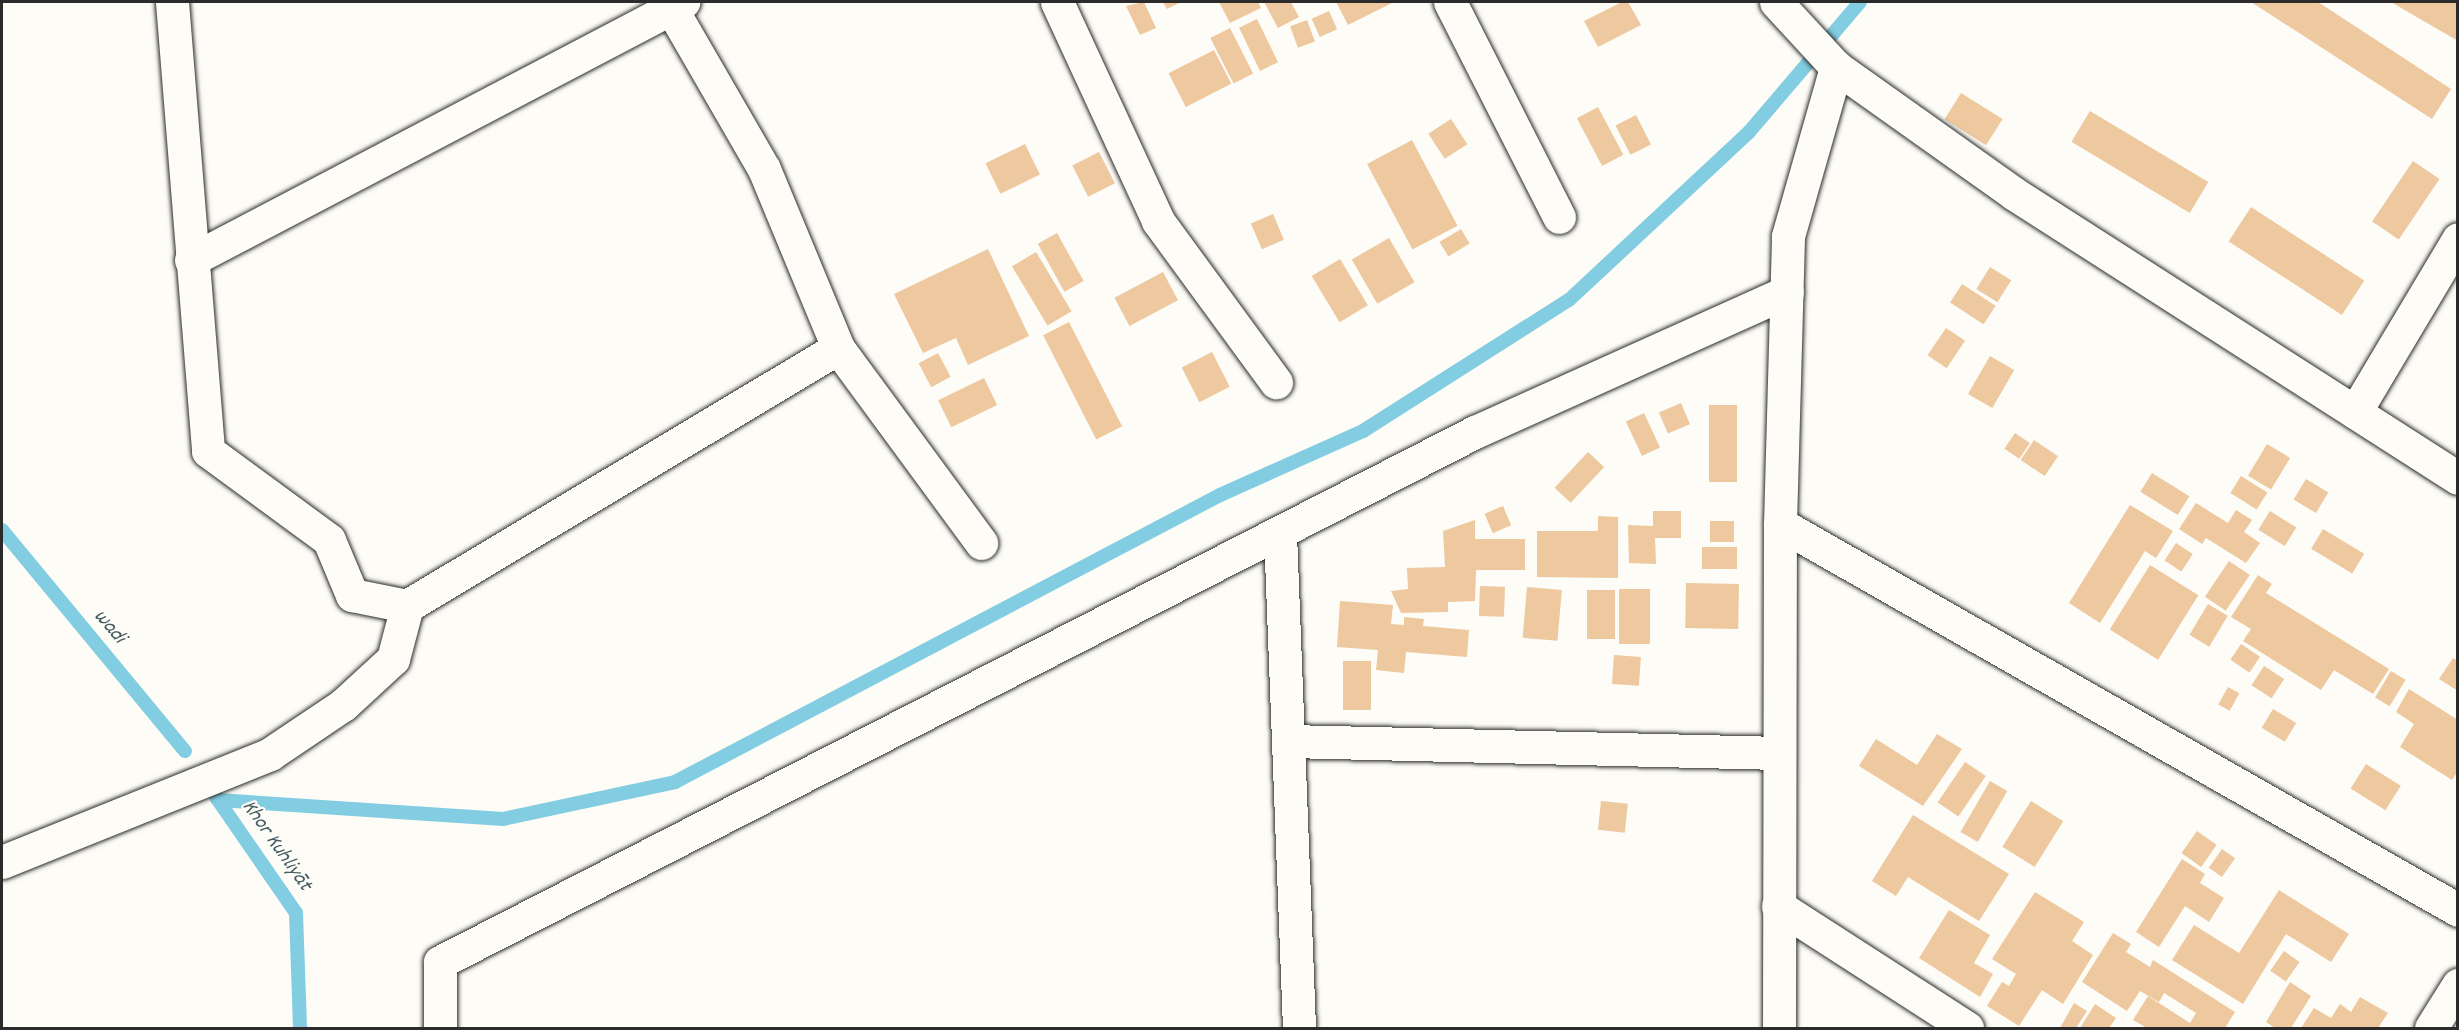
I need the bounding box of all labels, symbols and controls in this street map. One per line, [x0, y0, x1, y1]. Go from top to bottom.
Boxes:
water label: wadi [87, 605, 131, 649]
water label: Khor Kuhliyāt [236, 796, 316, 896]

